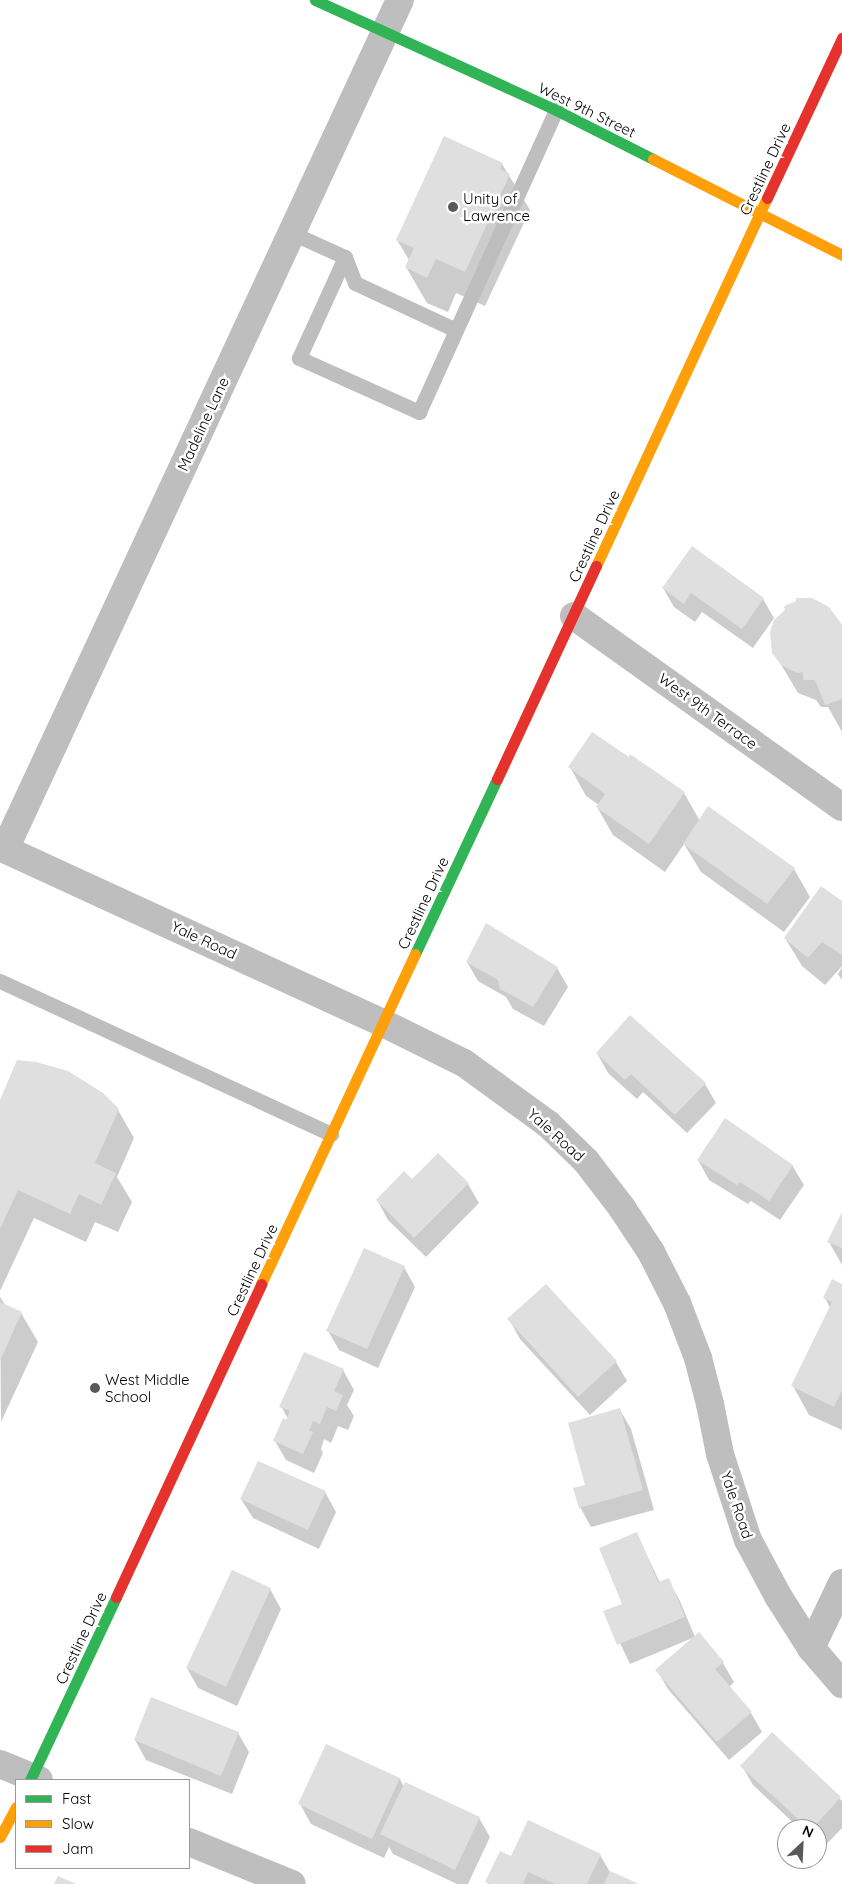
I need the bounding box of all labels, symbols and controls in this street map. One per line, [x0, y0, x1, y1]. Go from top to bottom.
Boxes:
street label: West 9th Street [535, 79, 639, 141]
street label: Crestline Drive [736, 120, 794, 218]
place label: Unity of Lawrence [463, 189, 530, 224]
marker: Unity of Lawrence [447, 201, 459, 213]
street label: Madeline Lane [173, 374, 233, 474]
street label: Crestline Drive [565, 487, 623, 585]
street label: West 9th Terrace [655, 669, 761, 753]
street label: Crestline Drive [394, 854, 452, 952]
street label: Yale Road [168, 917, 240, 963]
street label: Yale Road [524, 1105, 588, 1165]
street label: Crestline Drive [223, 1221, 281, 1319]
place label: West Middle School [105, 1370, 190, 1405]
marker: West Middle School [89, 1382, 101, 1394]
street label: Yale Road [717, 1469, 757, 1541]
street label: Crestline Drive [52, 1589, 110, 1687]
legend [15, 1779, 190, 1869]
text: Fast [62, 1789, 91, 1808]
text: Slow [62, 1814, 94, 1833]
north arrow [777, 1819, 827, 1869]
text: N [799, 1821, 816, 1842]
text: Jam [62, 1839, 93, 1858]

